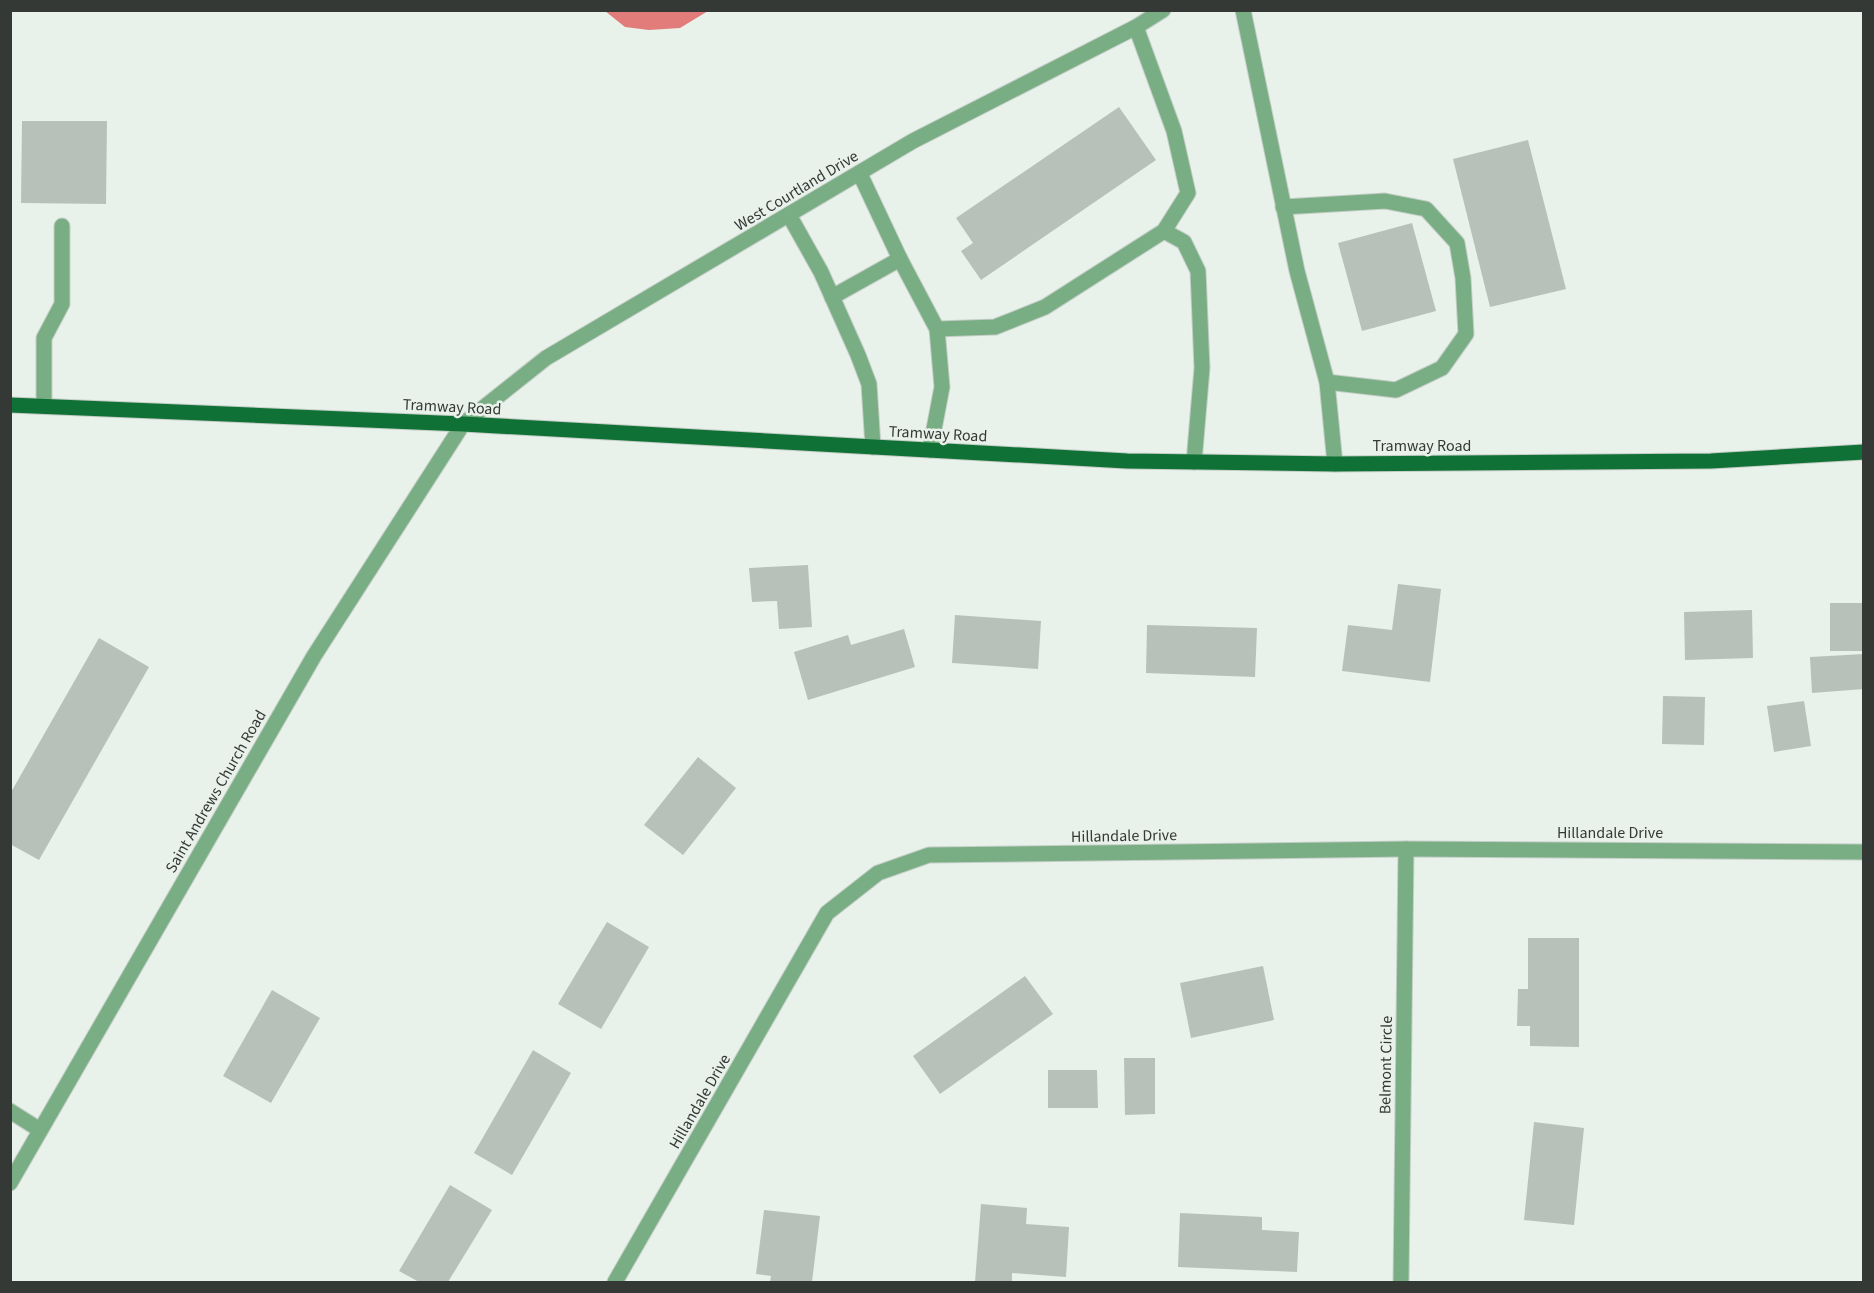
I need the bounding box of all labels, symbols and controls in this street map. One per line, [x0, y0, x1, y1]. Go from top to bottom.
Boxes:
street label: West Courtland Drive [731, 145, 863, 237]
street label: Tramway Road [402, 393, 502, 421]
street label: Tramway Road [888, 420, 988, 448]
street label: Tramway Road [1373, 435, 1471, 457]
street label: Saint Andrews Church Road [160, 706, 272, 877]
street label: Hillandale Drive [1557, 822, 1663, 844]
street label: Hillandale Drive [1071, 824, 1177, 848]
street label: Belmont Circle [1374, 1016, 1398, 1114]
street label: Hillandale Drive [664, 1050, 736, 1153]

